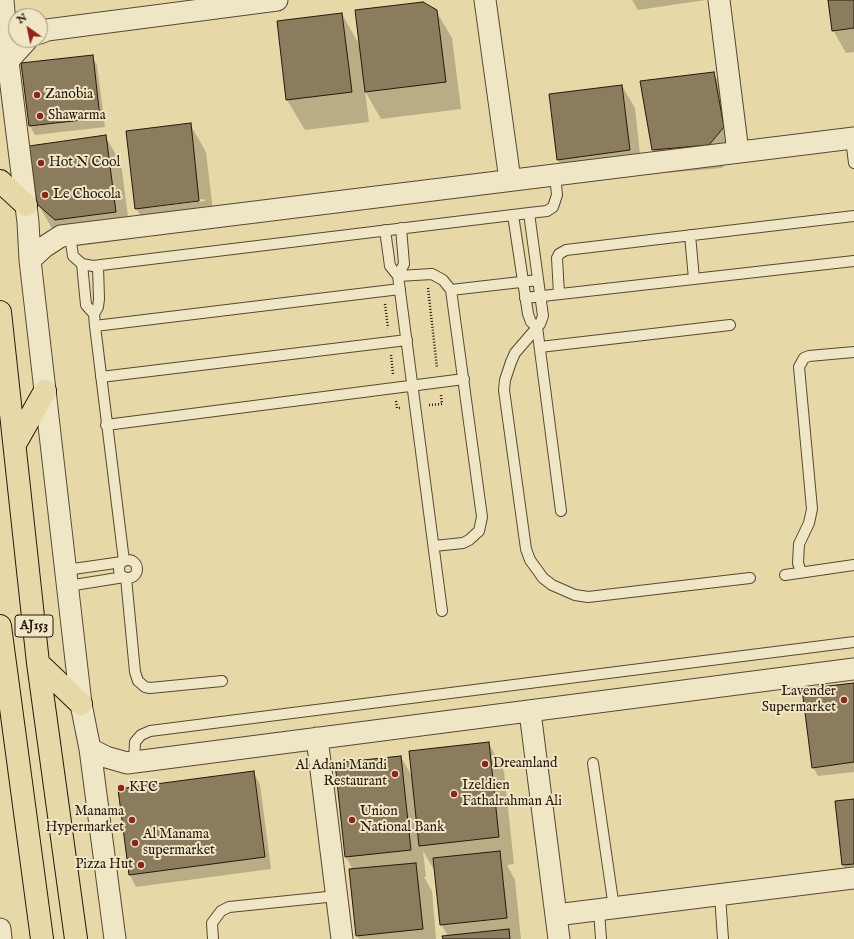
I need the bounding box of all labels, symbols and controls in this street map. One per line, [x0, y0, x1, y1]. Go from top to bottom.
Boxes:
north arrow [8, 8, 48, 48]
text: N [14, 10, 30, 27]
place label: Zanobia [45, 87, 93, 103]
marker: Zanobia [32, 90, 42, 100]
place label: Shawarma [48, 108, 106, 124]
marker: Shawarma [35, 111, 45, 121]
place label: Hot N Cool [49, 155, 120, 171]
marker: Hot N Cool [36, 158, 46, 168]
place label: Le Chocola [53, 187, 121, 203]
marker: Le Chocola [40, 190, 50, 200]
road number: AJ153 [15, 615, 53, 637]
place label: Lavender Supermarket [762, 684, 836, 716]
marker: Lavender Supermarket [839, 695, 849, 705]
place label: Dreamland [493, 756, 557, 772]
place label: Al Adani Mandi Restaurant [296, 758, 387, 790]
marker: Dreamland [480, 759, 490, 769]
marker: Al Adani Mandi Restaurant [390, 769, 400, 779]
place label: Izeldien Fathalrahman Ali [462, 778, 562, 810]
place label: KFC [129, 780, 158, 796]
marker: KFC [116, 783, 126, 793]
marker: Izeldien Fathalrahman Ali [449, 789, 459, 799]
place label: Manama Hypermarket [46, 804, 124, 836]
place label: Union National Bank [360, 804, 444, 836]
marker: Manama Hypermarket [127, 815, 137, 825]
marker: Union National Bank [347, 815, 357, 825]
place label: Al Manama supermarket [143, 827, 215, 860]
marker: Al Manama supermarket [130, 838, 140, 848]
place label: Pizza Hut [75, 857, 133, 873]
marker: Pizza Hut [136, 860, 146, 870]

